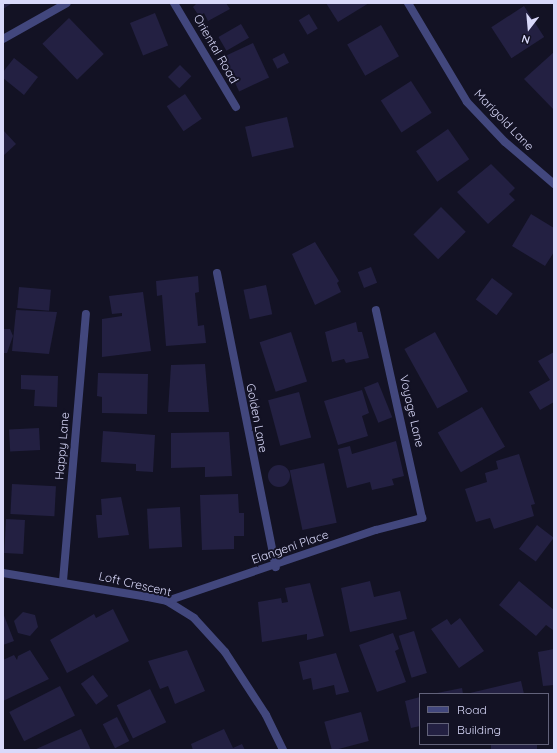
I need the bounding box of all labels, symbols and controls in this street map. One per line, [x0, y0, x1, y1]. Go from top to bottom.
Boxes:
north arrow [509, 8, 549, 48]
street label: Oriental Road [190, 12, 242, 86]
text: N [520, 32, 532, 47]
street label: Marigold Lane [471, 86, 537, 154]
street label: Voyage Lane [397, 373, 427, 449]
street label: Golden Lane [243, 382, 271, 454]
street label: Happy Lane [52, 412, 72, 480]
street label: Elangeni Place [249, 527, 331, 567]
street label: Loft Crescent [97, 569, 173, 599]
legend [419, 693, 549, 745]
text: Road [457, 702, 487, 717]
text: Building [457, 722, 501, 737]

